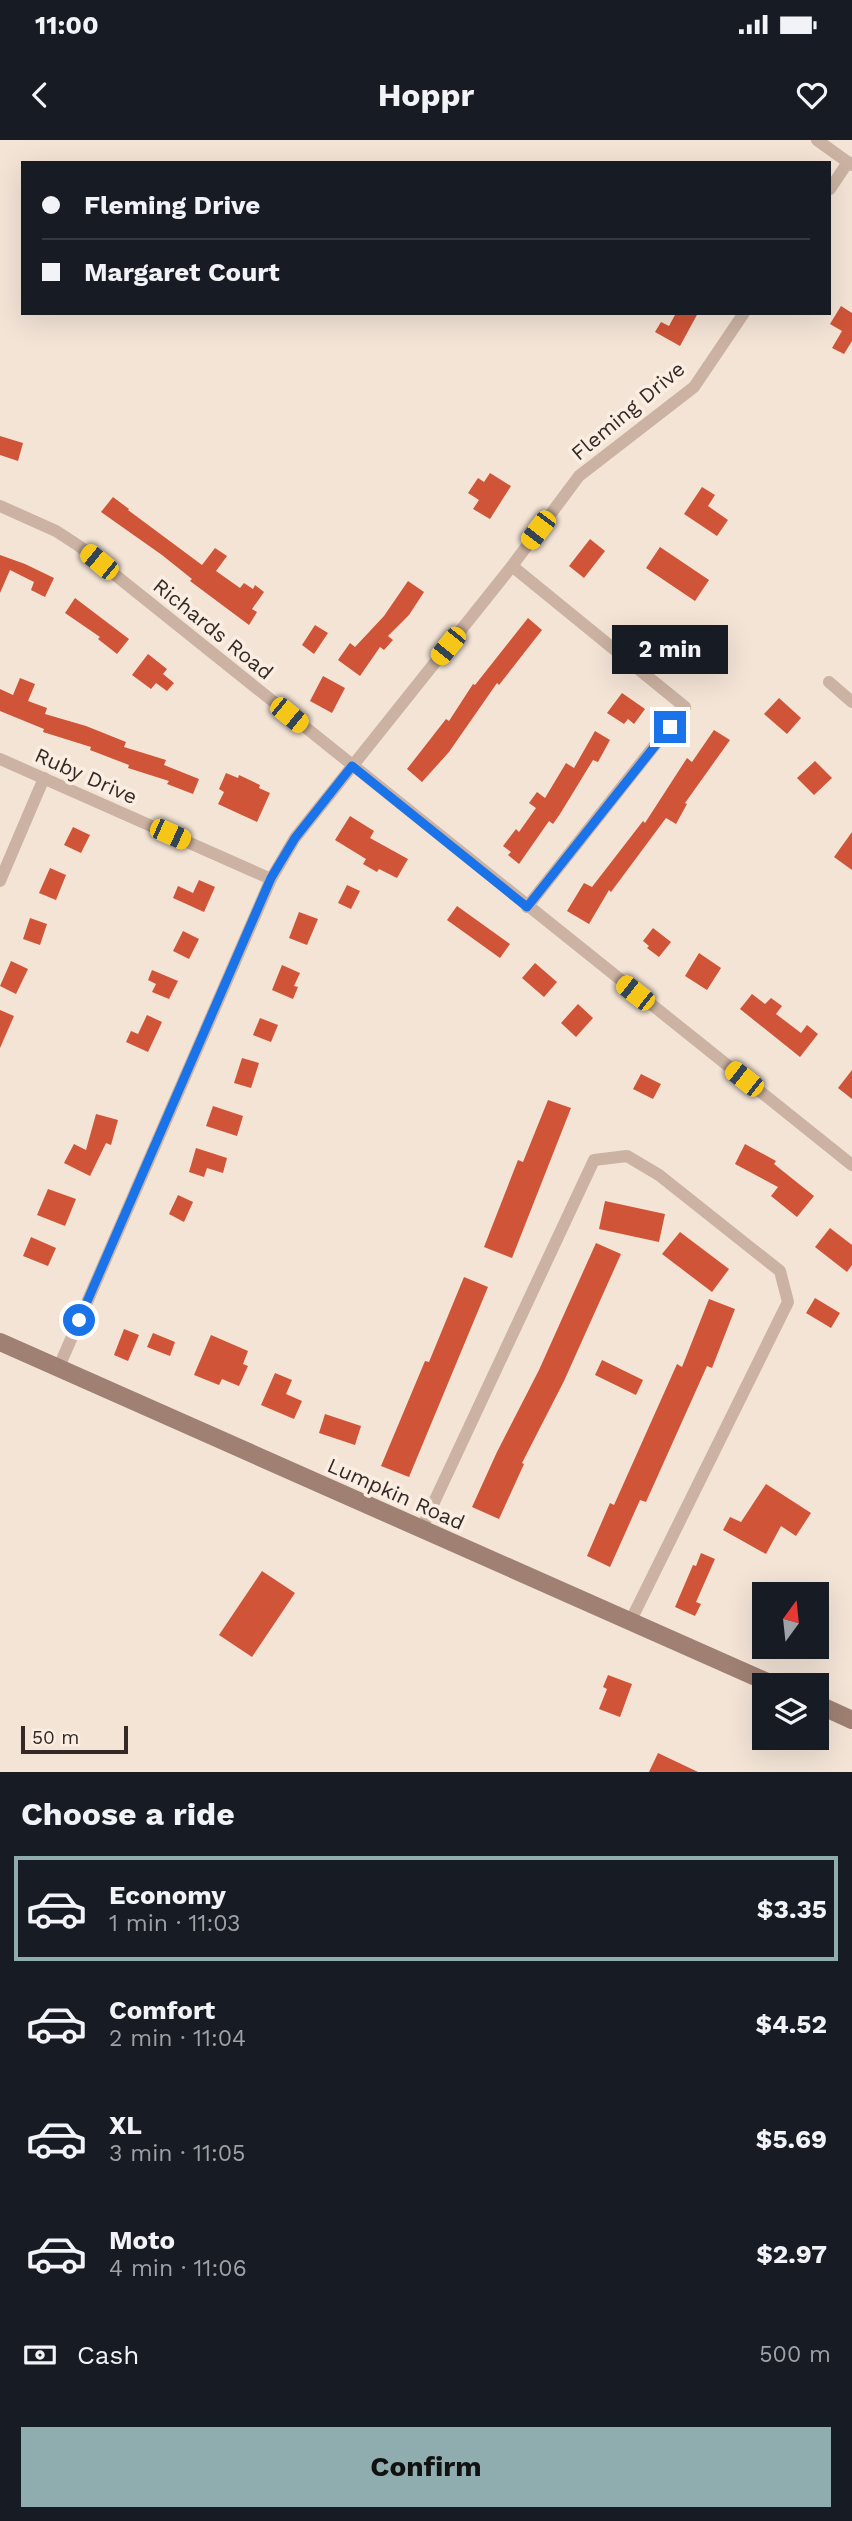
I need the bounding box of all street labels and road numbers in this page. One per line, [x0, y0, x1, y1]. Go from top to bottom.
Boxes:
street label: Fleming Drive [566, 356, 690, 465]
street label: Richards Road [148, 573, 278, 685]
street label: Ruby Drive [31, 742, 141, 809]
street label: Lumpkin Road [324, 1452, 469, 1535]

